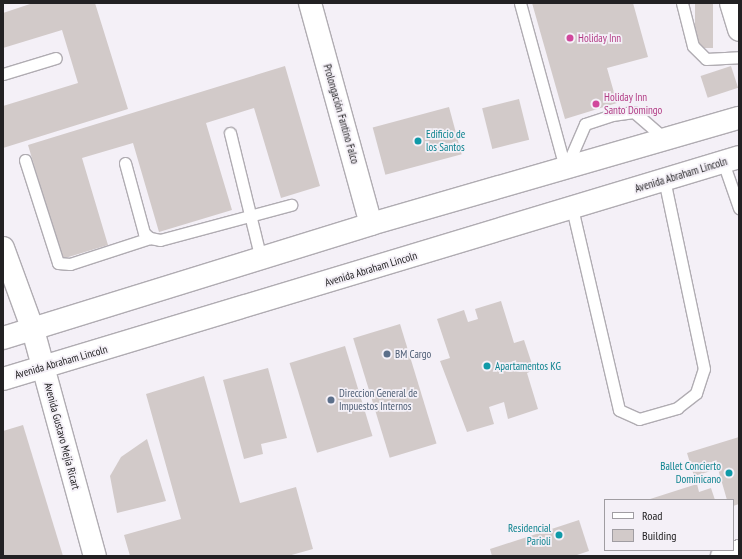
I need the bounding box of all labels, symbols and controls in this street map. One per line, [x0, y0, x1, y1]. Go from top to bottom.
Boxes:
place label: Holiday Inn [578, 31, 621, 45]
marker: Holiday Inn [565, 33, 575, 43]
street label: Prolongación Fantino Falco [320, 63, 362, 165]
place label: Holiday Inn Santo Domingo [604, 91, 662, 117]
marker: Holiday Inn Santo Domingo [591, 99, 601, 109]
place label: Edificio de los Santos [426, 128, 465, 154]
marker: Edificio de los Santos [413, 136, 423, 146]
street label: Avenida Abraham Lincoln [633, 155, 729, 195]
street label: Avenida Abraham Lincoln [323, 249, 419, 289]
street label: Avenida Abraham Lincoln [13, 342, 109, 382]
place label: BM Cargo [395, 347, 431, 361]
marker: BM Cargo [382, 349, 392, 359]
place label: Apartamentos KG [495, 359, 561, 373]
marker: Apartamentos KG [482, 361, 492, 371]
street label: Avenida Gustavo Mejía Ricart [41, 381, 83, 491]
place label: Direccion General de Impuestos Internos [339, 387, 418, 413]
marker: Direccion General de Impuestos Internos [326, 395, 336, 405]
place label: Ballet Concierto Dominicano [660, 460, 721, 486]
marker: Ballet Concierto Dominicano [724, 468, 734, 478]
legend [604, 499, 734, 551]
text: Road [642, 508, 662, 523]
place label: Residencial Parioli [508, 522, 551, 548]
text: Building [642, 528, 677, 543]
marker: Residencial Parioli [554, 530, 564, 540]

